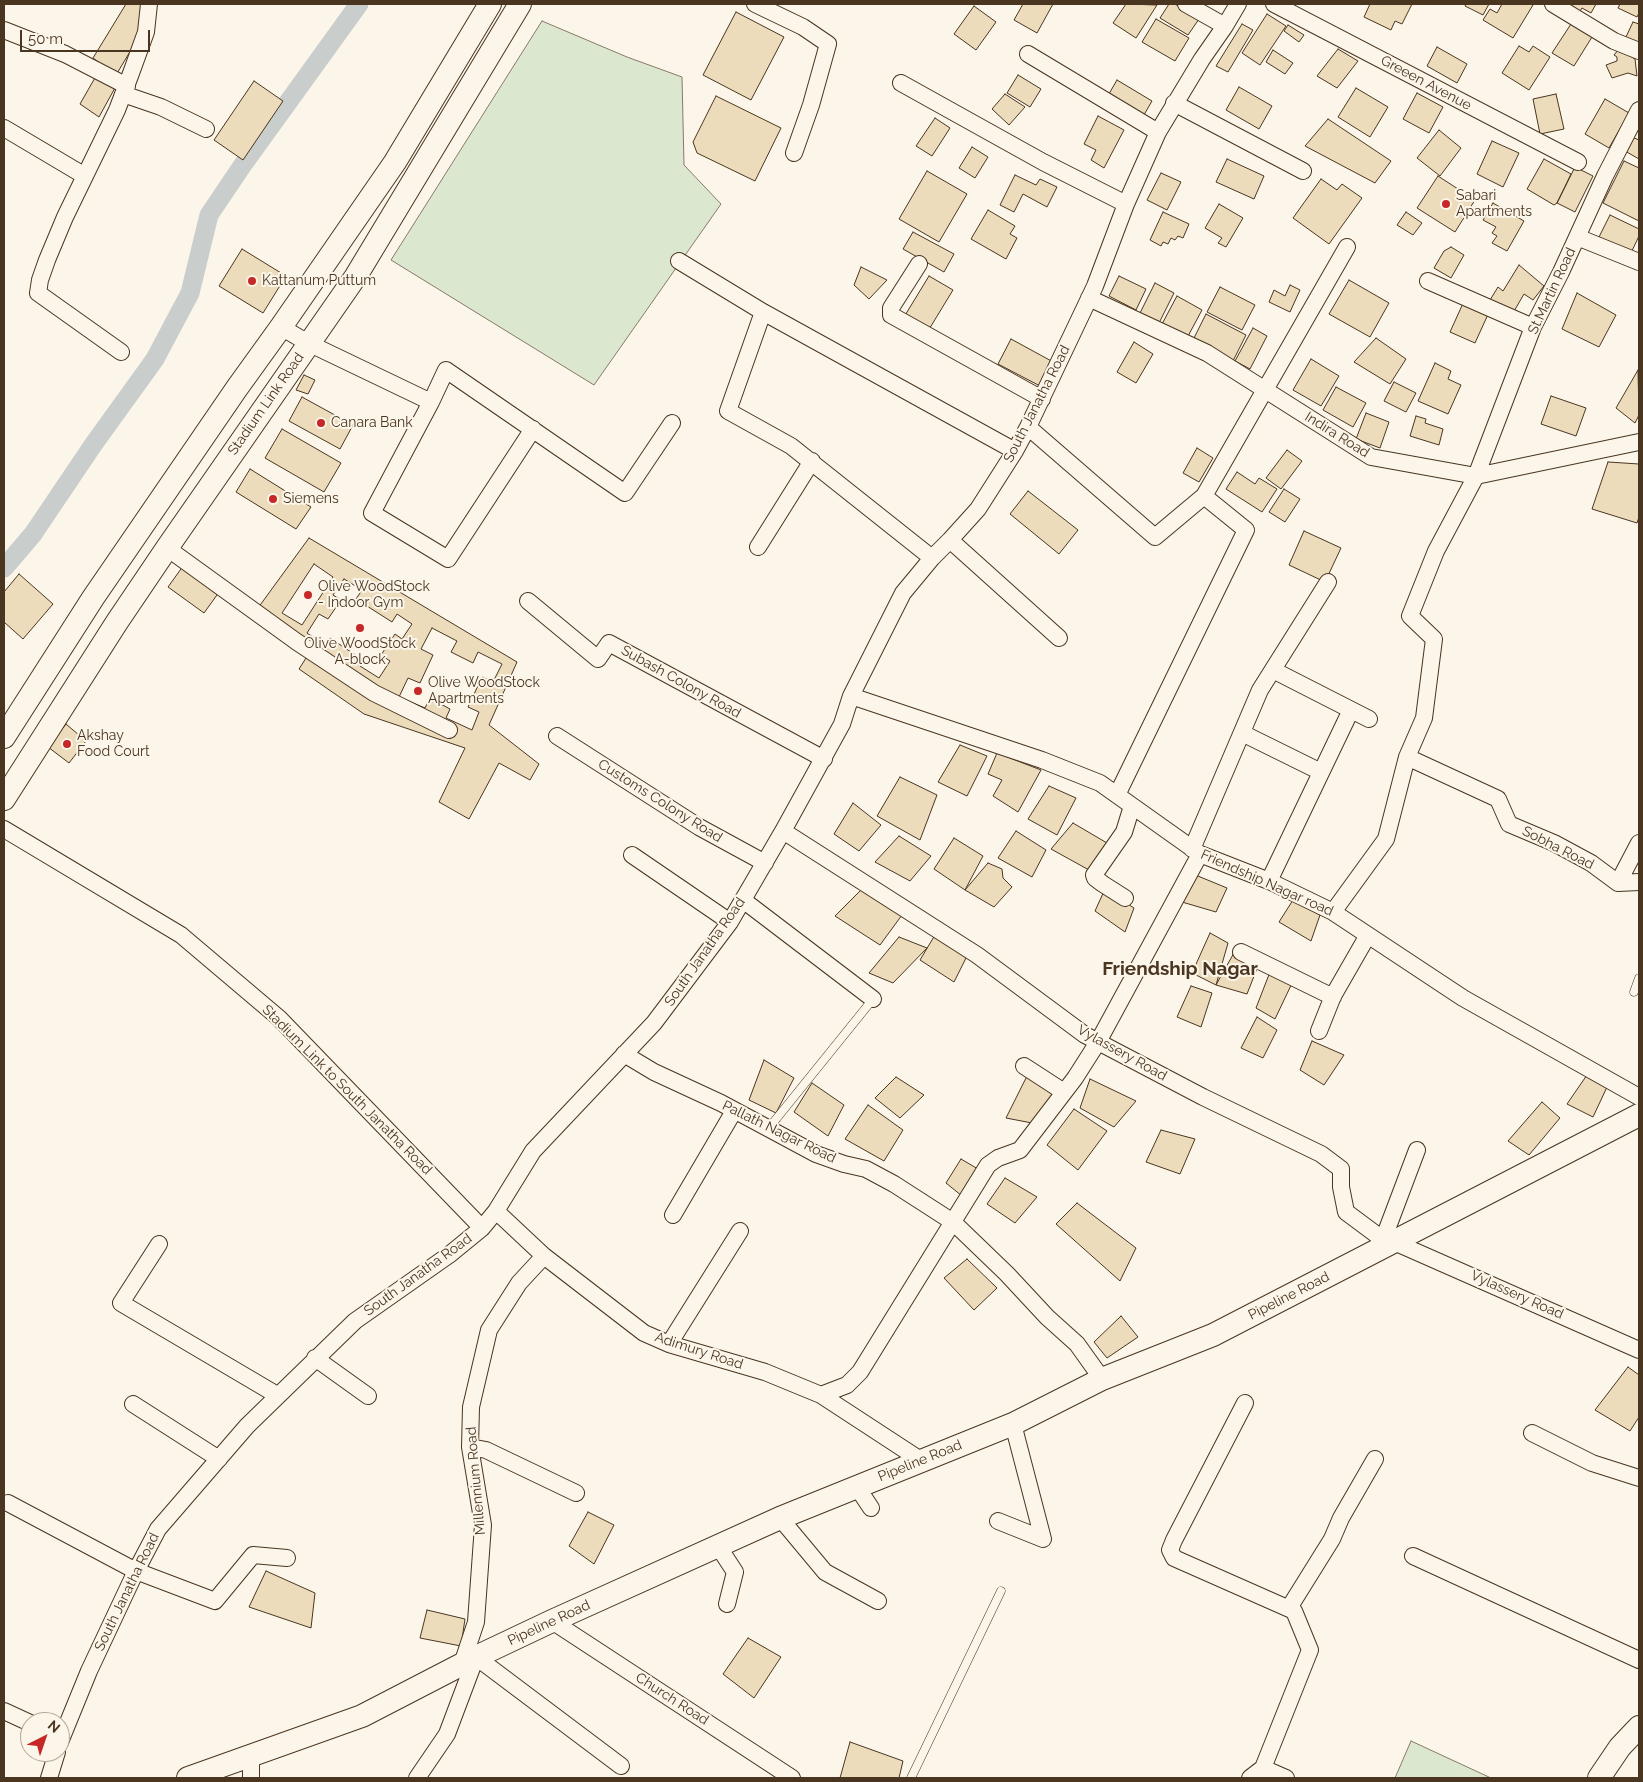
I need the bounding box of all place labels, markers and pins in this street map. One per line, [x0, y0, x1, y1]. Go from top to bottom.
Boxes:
place label: Sabari Apartments [1456, 188, 1532, 220]
marker: Sabari Apartments [1440, 198, 1452, 210]
place label: Kattanum Puttum [262, 273, 376, 289]
marker: Kattanum Puttum [246, 275, 258, 287]
place label: Canara Bank [331, 415, 413, 431]
marker: Canara Bank [315, 417, 327, 429]
place label: Siemens [283, 491, 339, 507]
marker: Siemens [267, 493, 279, 505]
place label: Olive WoodStock - Indoor Gym [318, 579, 430, 612]
marker: Olive WoodStock - Indoor Gym [302, 589, 314, 601]
marker: Olive WoodStock A-block [354, 622, 366, 634]
place label: Olive WoodStock A-block [304, 636, 416, 669]
place label: Olive WoodStock Apartments [428, 675, 540, 708]
marker: Olive WoodStock Apartments [412, 685, 424, 697]
place label: Akshay Food Court [77, 728, 150, 760]
marker: Akshay Food Court [61, 738, 73, 750]

